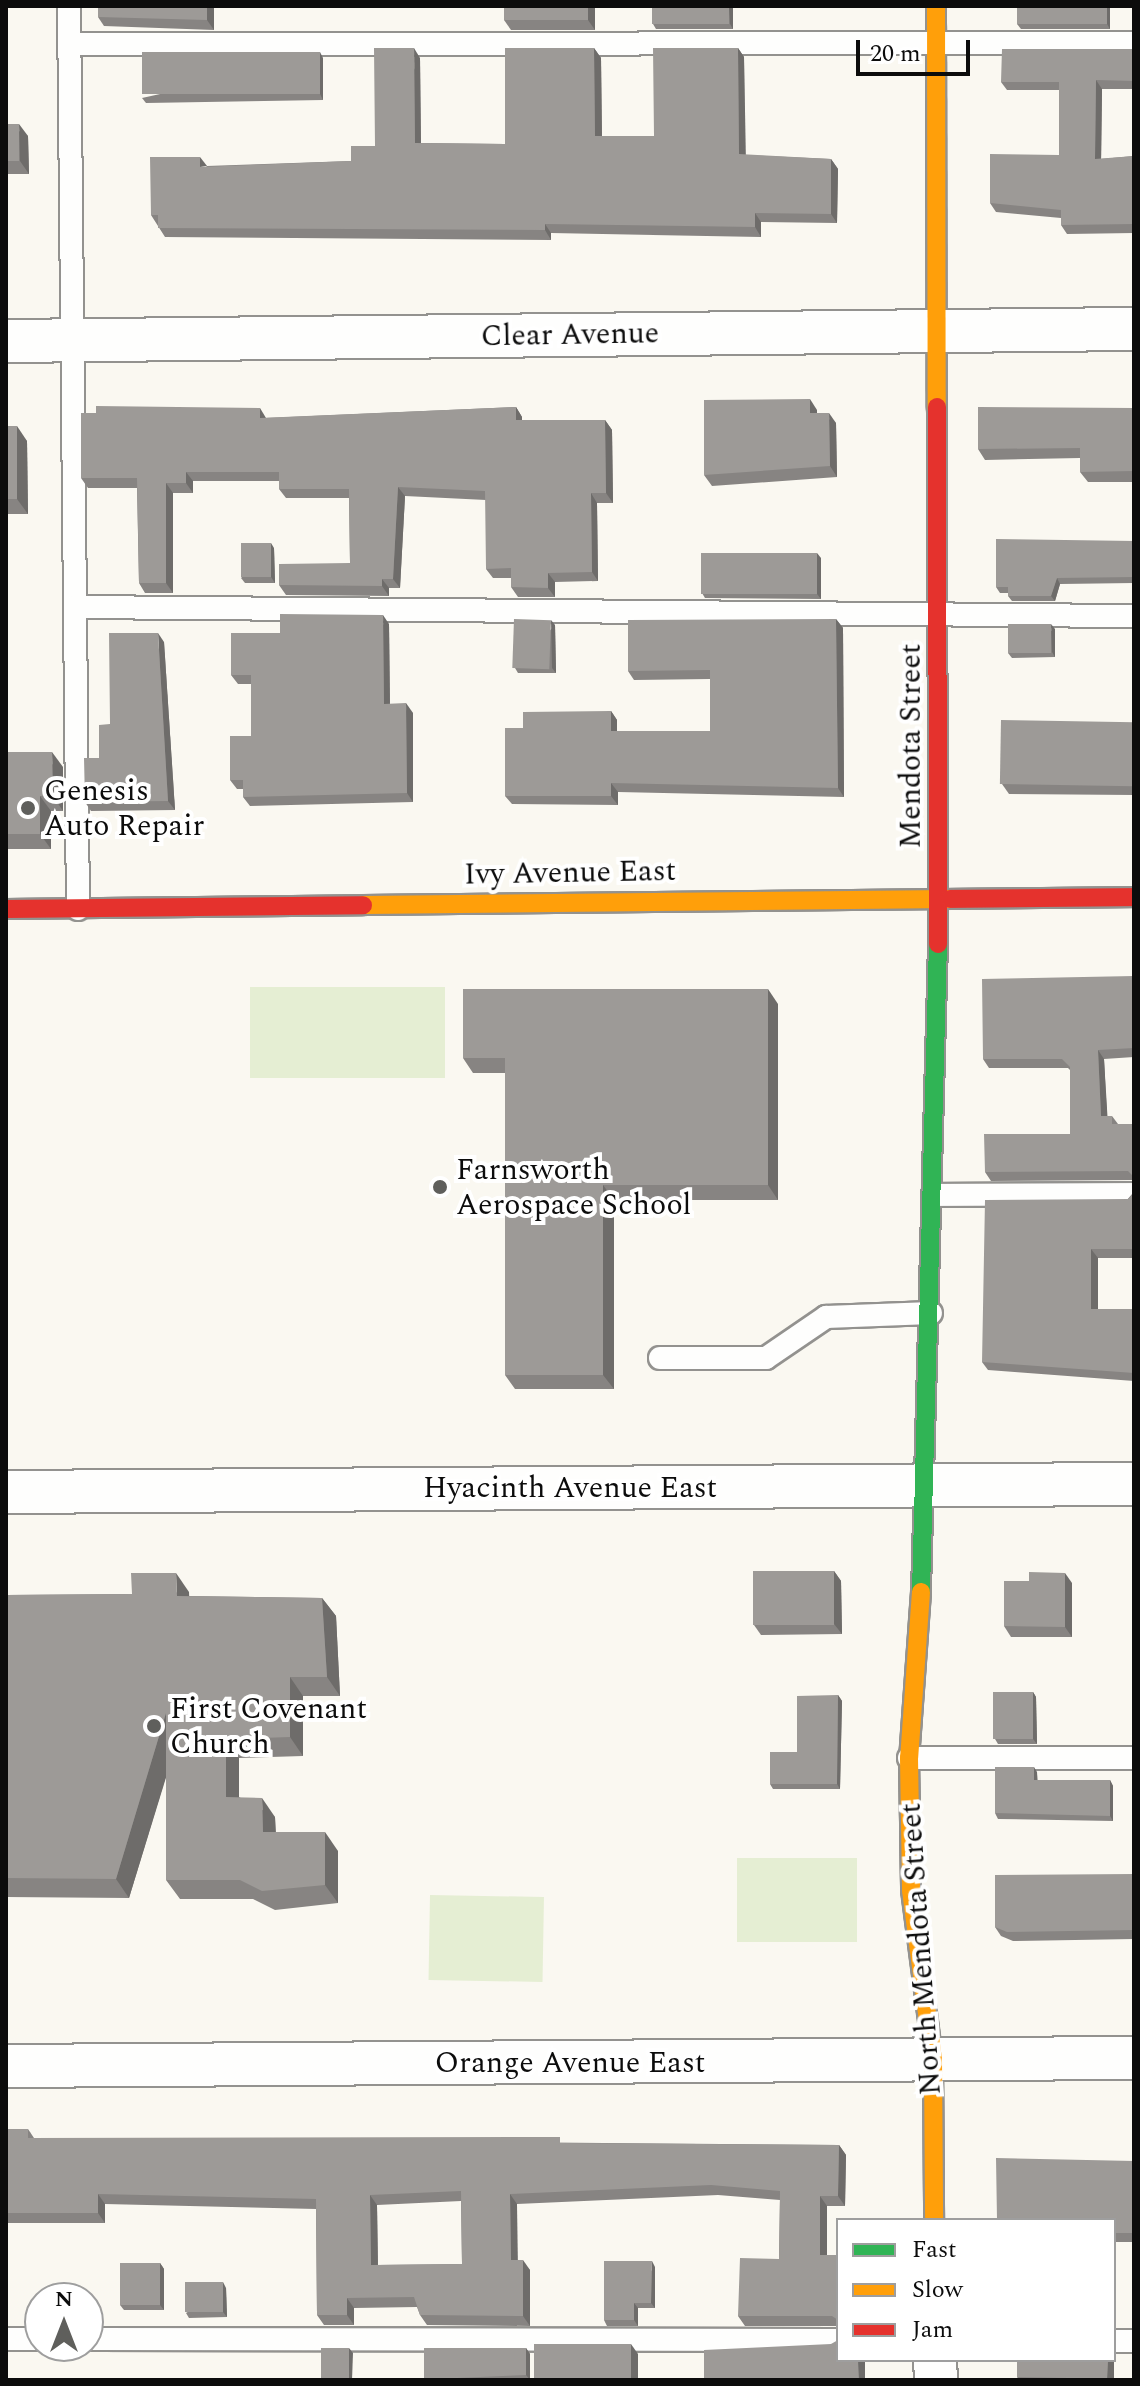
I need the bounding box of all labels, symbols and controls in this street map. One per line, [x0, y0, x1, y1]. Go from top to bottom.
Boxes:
scale bar [860, 24, 974, 74]
text: 20 m [870, 36, 921, 72]
street label: Clear Avenue [481, 315, 659, 355]
street label: Mendota Street [893, 643, 929, 849]
place label: Genesis Auto Repair [44, 773, 205, 844]
marker: Genesis Auto Repair [19, 799, 37, 817]
street label: Ivy Avenue East [464, 853, 676, 893]
place label: Farnsworth Aerospace School [456, 1152, 691, 1222]
marker: Farnsworth Aerospace School [431, 1178, 449, 1196]
street label: Hyacinth Avenue East [423, 1470, 717, 1506]
place label: First Covenant Church [170, 1691, 367, 1762]
marker: First Covenant Church [145, 1717, 163, 1735]
street label: North Mendota Street [893, 1802, 949, 2096]
street label: Orange Avenue East [435, 2045, 705, 2081]
legend [836, 2218, 1116, 2362]
text: Fast [912, 2232, 957, 2268]
text: Slow [912, 2272, 963, 2308]
north arrow [24, 2282, 104, 2362]
text: N [55, 2283, 73, 2316]
text: Jam [912, 2312, 953, 2348]

